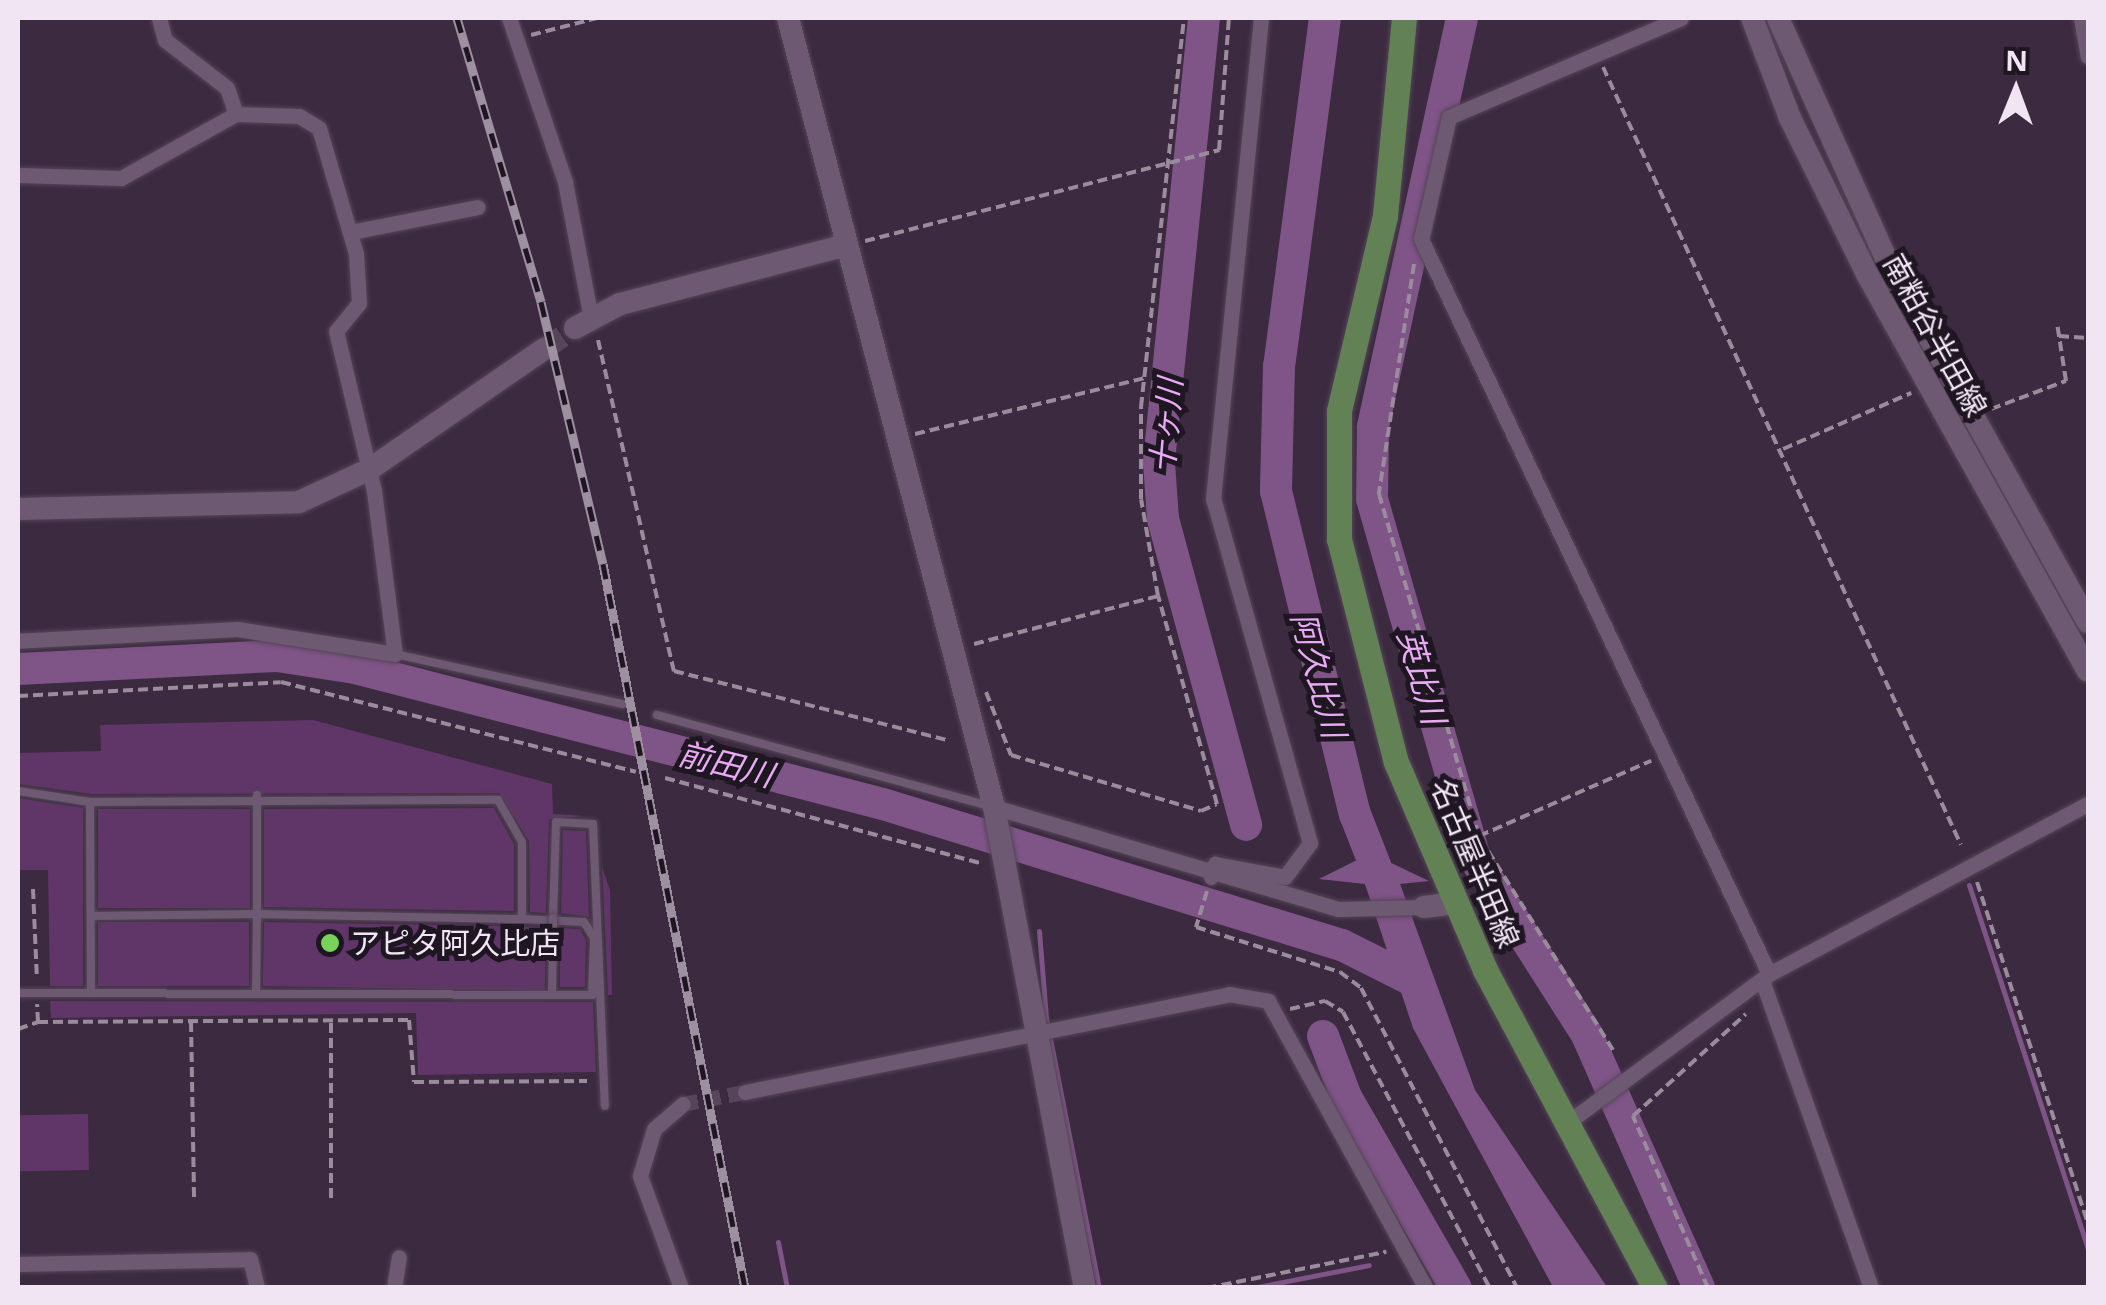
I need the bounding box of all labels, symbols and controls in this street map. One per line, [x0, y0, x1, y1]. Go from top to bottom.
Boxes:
north arrow [1966, 40, 2066, 140]
text: N [2005, 41, 2028, 79]
street label: 南粕谷半田線 [1876, 248, 1994, 422]
water label: 十ヶ川 [1143, 377, 1189, 475]
water label: 阿久比川 [1284, 608, 1354, 742]
water label: 英比川 [1390, 626, 1454, 728]
water label: 前田川 [675, 734, 777, 794]
street label: 名古屋半田線 [1423, 773, 1527, 953]
place label: アピタ阿久比店 [350, 925, 560, 961]
marker: アピタ阿久比店 [319, 932, 341, 954]

